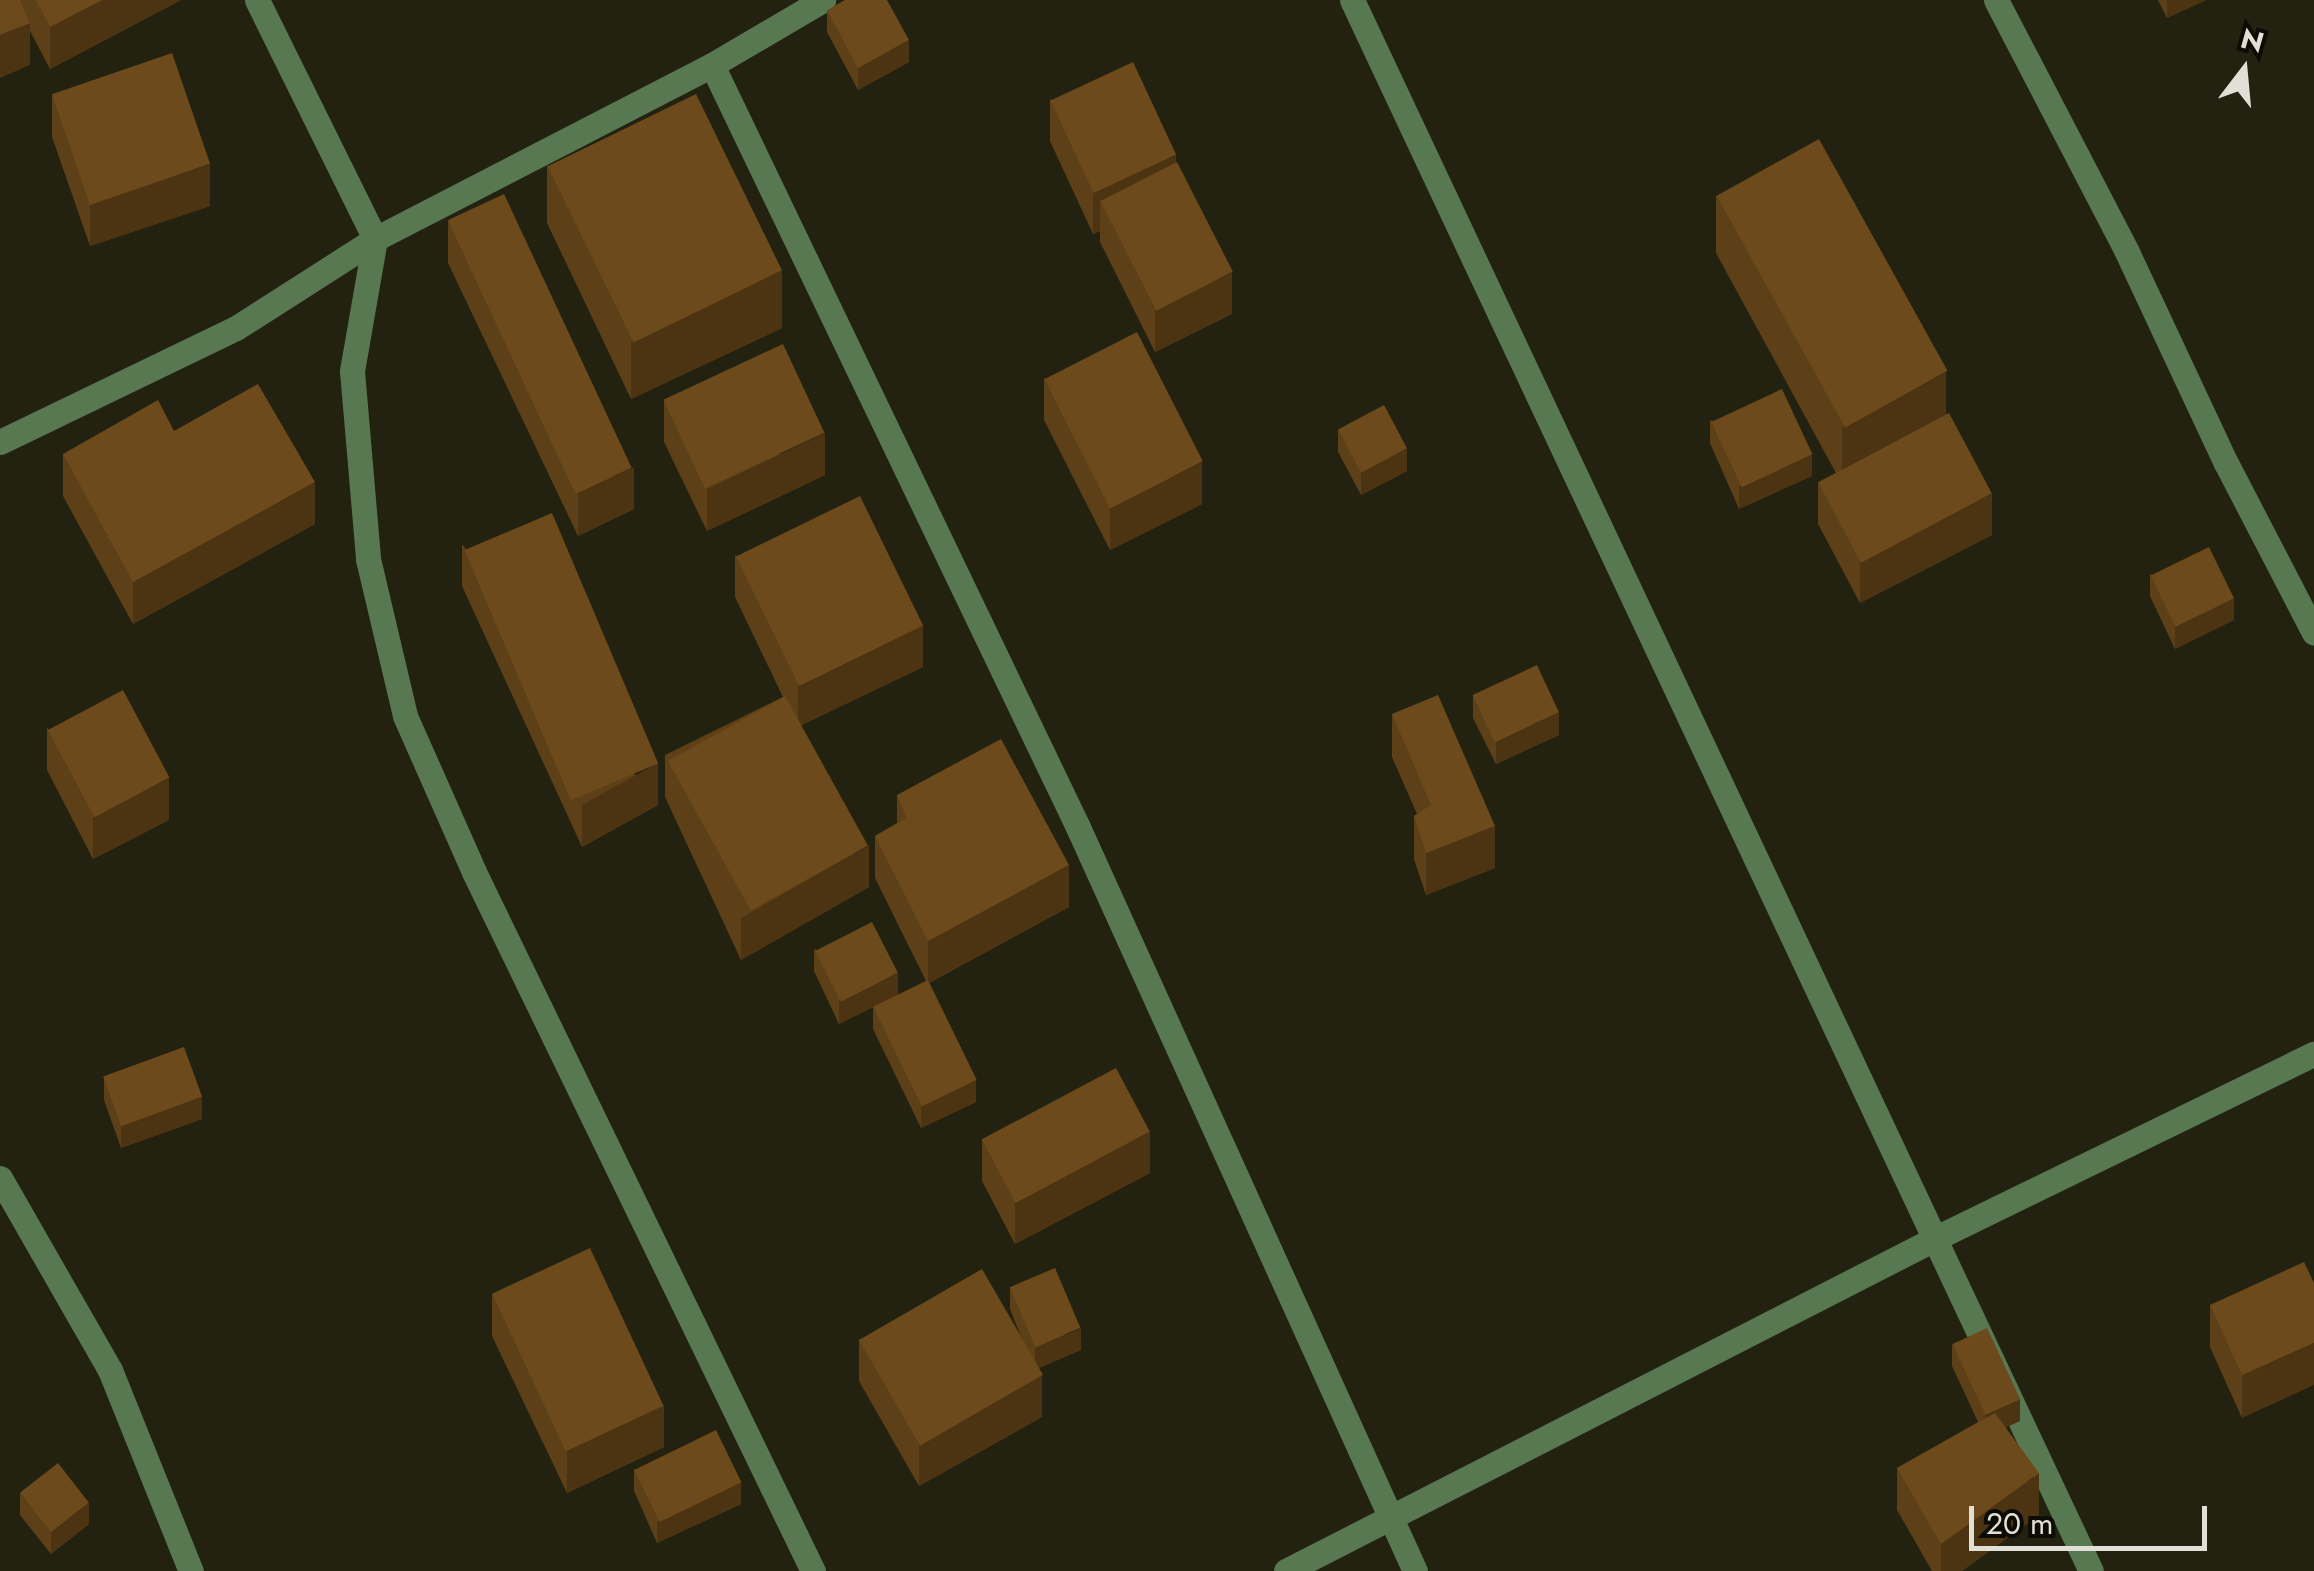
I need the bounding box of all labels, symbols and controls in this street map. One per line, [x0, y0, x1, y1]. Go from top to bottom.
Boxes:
text: N [2236, 18, 2269, 63]
north arrow [2194, 20, 2294, 120]
scale bar [1974, 1486, 2212, 1548]
text: 20 m [1986, 1502, 2053, 1545]

